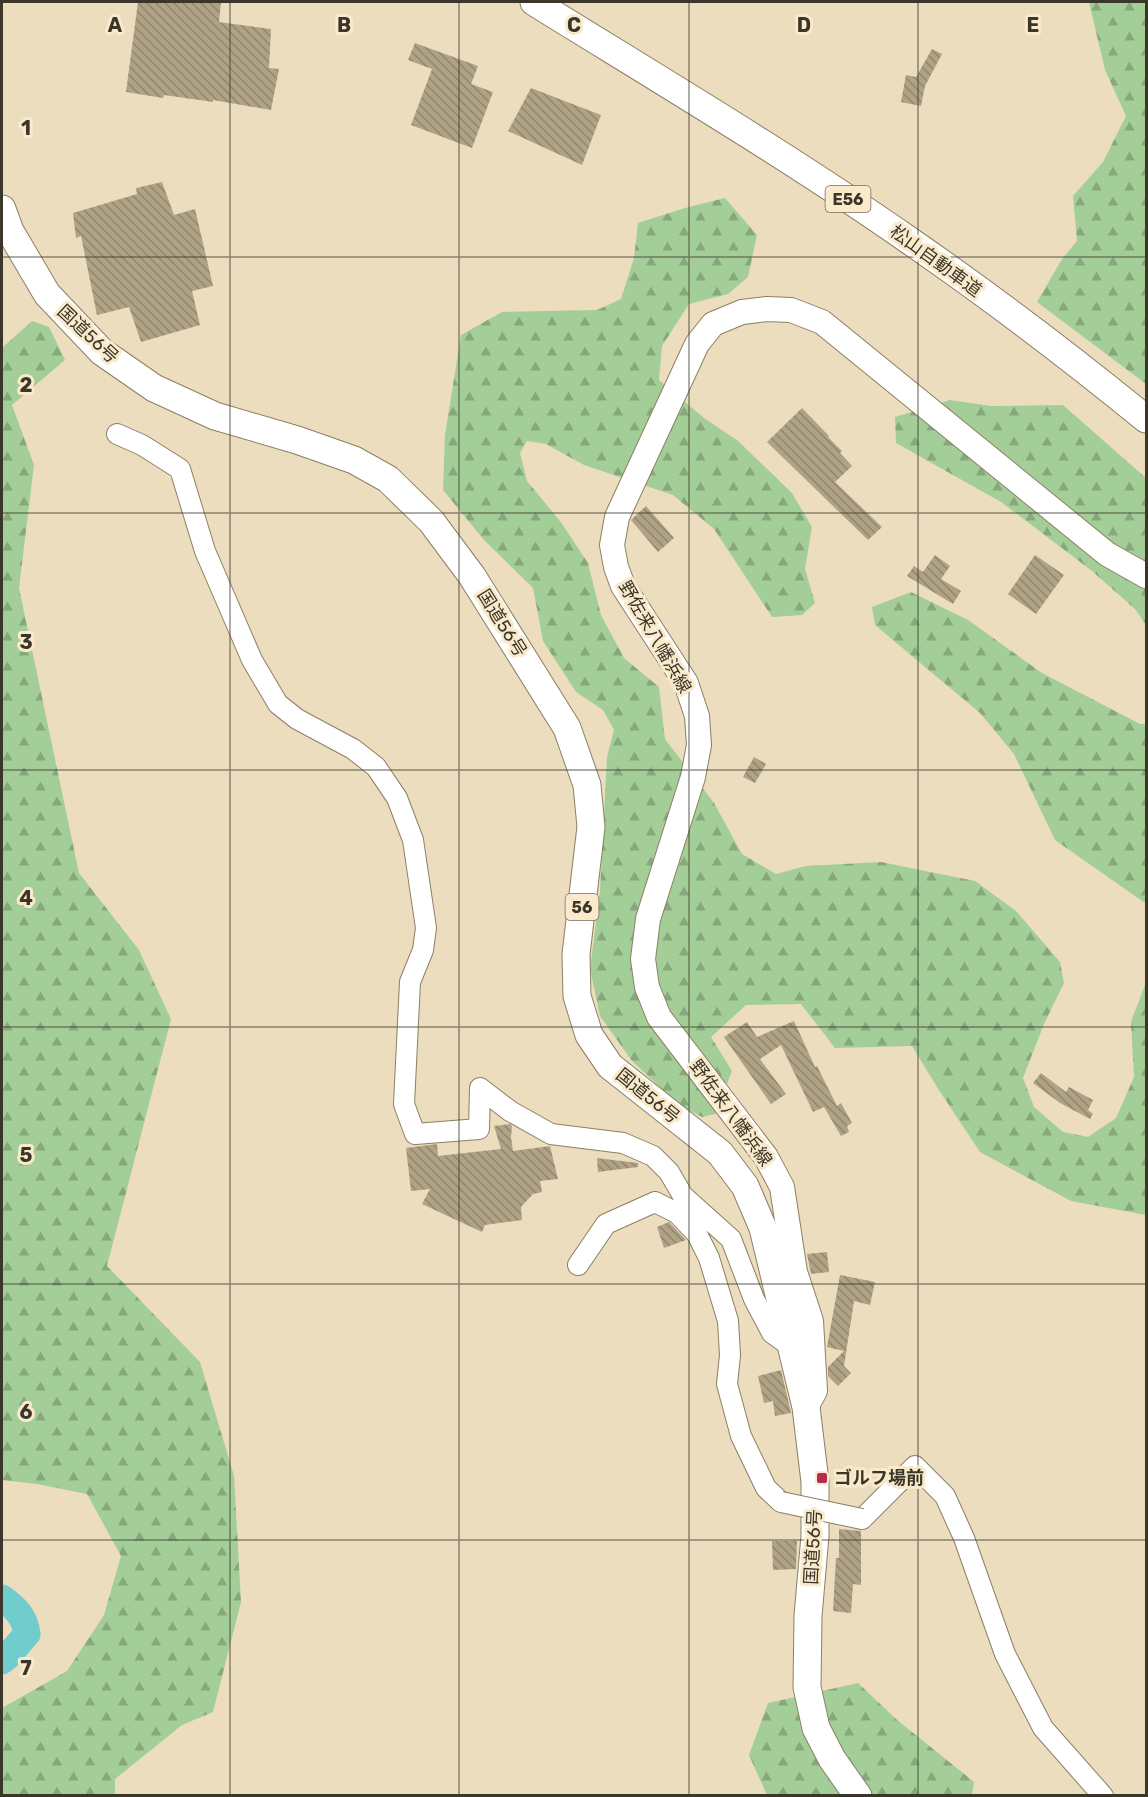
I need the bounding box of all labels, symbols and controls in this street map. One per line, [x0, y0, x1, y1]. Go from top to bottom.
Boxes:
text: A [108, 13, 123, 37]
text: B [337, 13, 351, 37]
text: C [567, 13, 581, 37]
text: D [797, 13, 811, 37]
text: E [1027, 13, 1039, 37]
text: 1 [21, 116, 31, 140]
road number: E56 [826, 186, 870, 212]
street label: 松山自動車道 [886, 220, 986, 302]
street label: 国道56号 [53, 300, 123, 368]
text: 2 [20, 373, 33, 397]
street label: 野佐来八幡浜線 [614, 577, 696, 697]
street label: 国道56号 [473, 585, 531, 661]
text: 3 [19, 630, 33, 654]
text: 4 [19, 886, 33, 910]
road number: 56 [566, 894, 598, 920]
street label: 野佐来八幡浜線 [685, 1056, 777, 1170]
street label: 国道56号 [612, 1064, 684, 1128]
text: 5 [20, 1143, 33, 1167]
text: 6 [19, 1400, 33, 1424]
place label: ゴルフ場前 [834, 1467, 924, 1489]
marker: ゴルフ場前 [815, 1471, 829, 1485]
street label: 国道56号 [800, 1509, 826, 1585]
text: 7 [20, 1656, 32, 1680]

